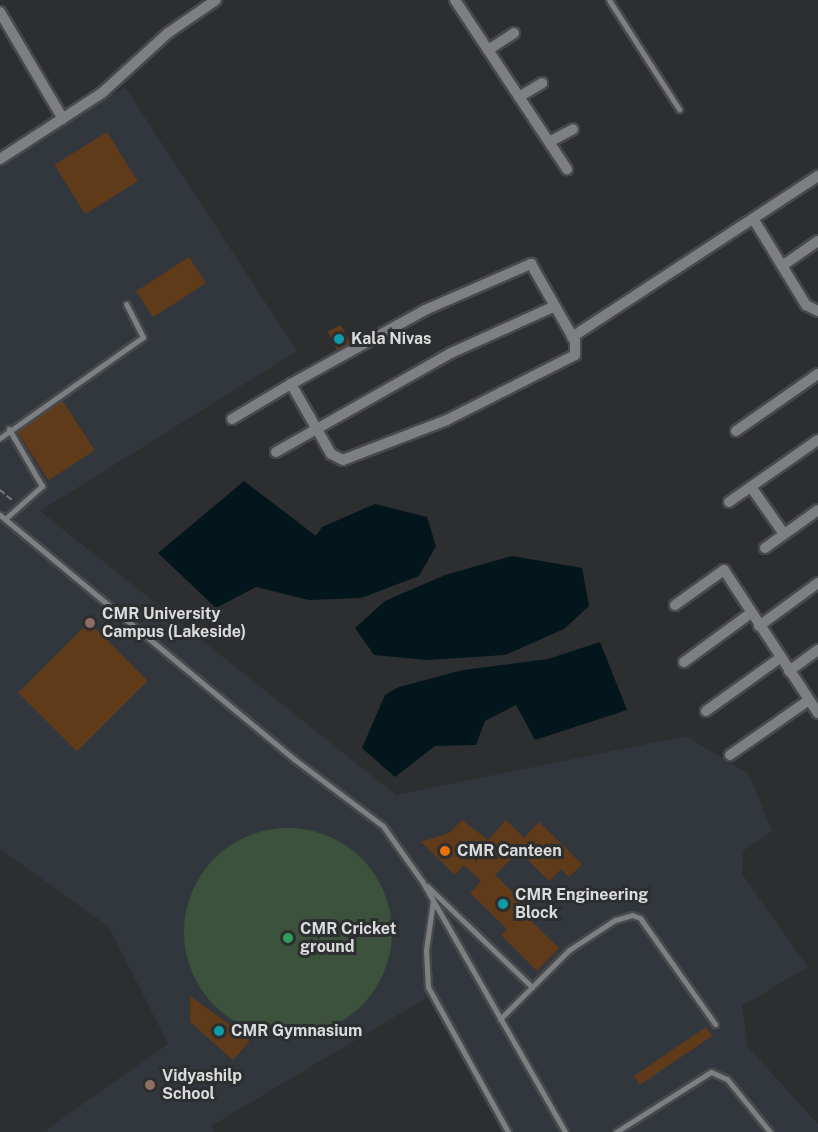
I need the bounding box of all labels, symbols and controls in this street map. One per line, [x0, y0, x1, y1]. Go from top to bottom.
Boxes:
place label: Kala Nivas [351, 329, 431, 349]
marker: Kala Nivas [332, 332, 346, 346]
place label: CMR University Campus (Lakeside) [102, 604, 246, 642]
marker: CMR University Campus (Lakeside) [83, 616, 97, 630]
place label: CMR Canteen [457, 841, 562, 861]
marker: CMR Canteen [438, 844, 452, 858]
place label: CMR Engineering Block [515, 885, 648, 923]
marker: CMR Engineering Block [496, 897, 510, 911]
place label: CMR Cricket ground [300, 919, 396, 957]
marker: CMR Cricket ground [281, 931, 295, 945]
place label: CMR Gymnasium [231, 1021, 362, 1041]
marker: CMR Gymnasium [212, 1024, 226, 1038]
place label: Vidyashilp School [162, 1066, 242, 1104]
marker: Vidyashilp School [143, 1078, 157, 1092]

